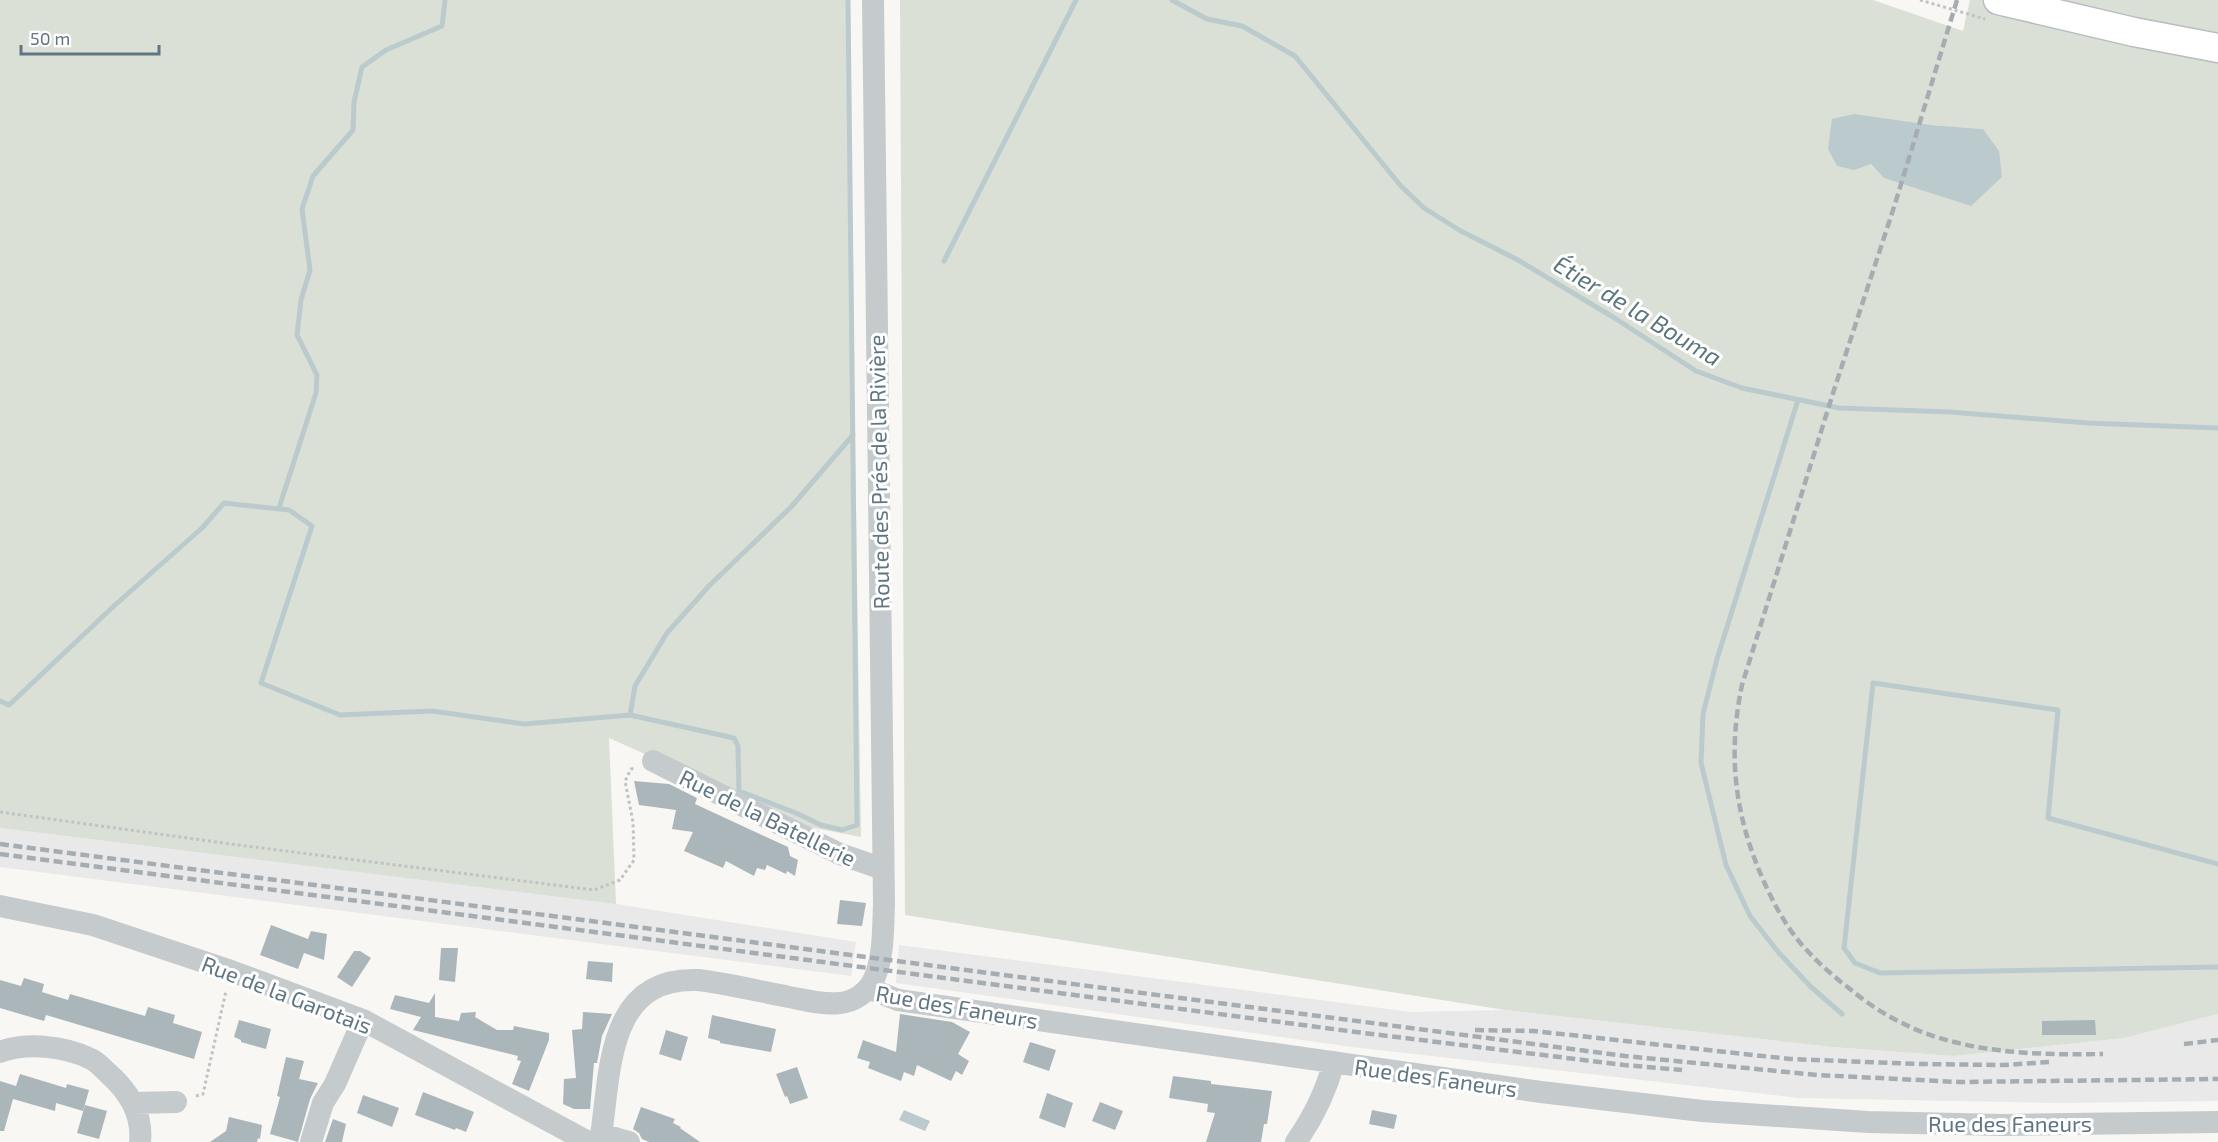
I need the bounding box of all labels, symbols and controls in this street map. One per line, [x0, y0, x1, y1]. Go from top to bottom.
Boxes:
scale bar [21, 18, 159, 56]
text: 50 m [30, 27, 70, 49]
water label: Étier de la Bouma [1549, 249, 1727, 371]
street label: Route des Prés de la Rivière [863, 334, 893, 610]
street label: Rue de la Batellerie [676, 763, 860, 871]
street label: Rue de la Garotais [198, 950, 376, 1038]
street label: Rue des Faneurs [874, 979, 1040, 1033]
street label: Rue des Faneurs [1353, 1053, 1519, 1101]
street label: Rue des Faneurs [1928, 1110, 2092, 1136]

